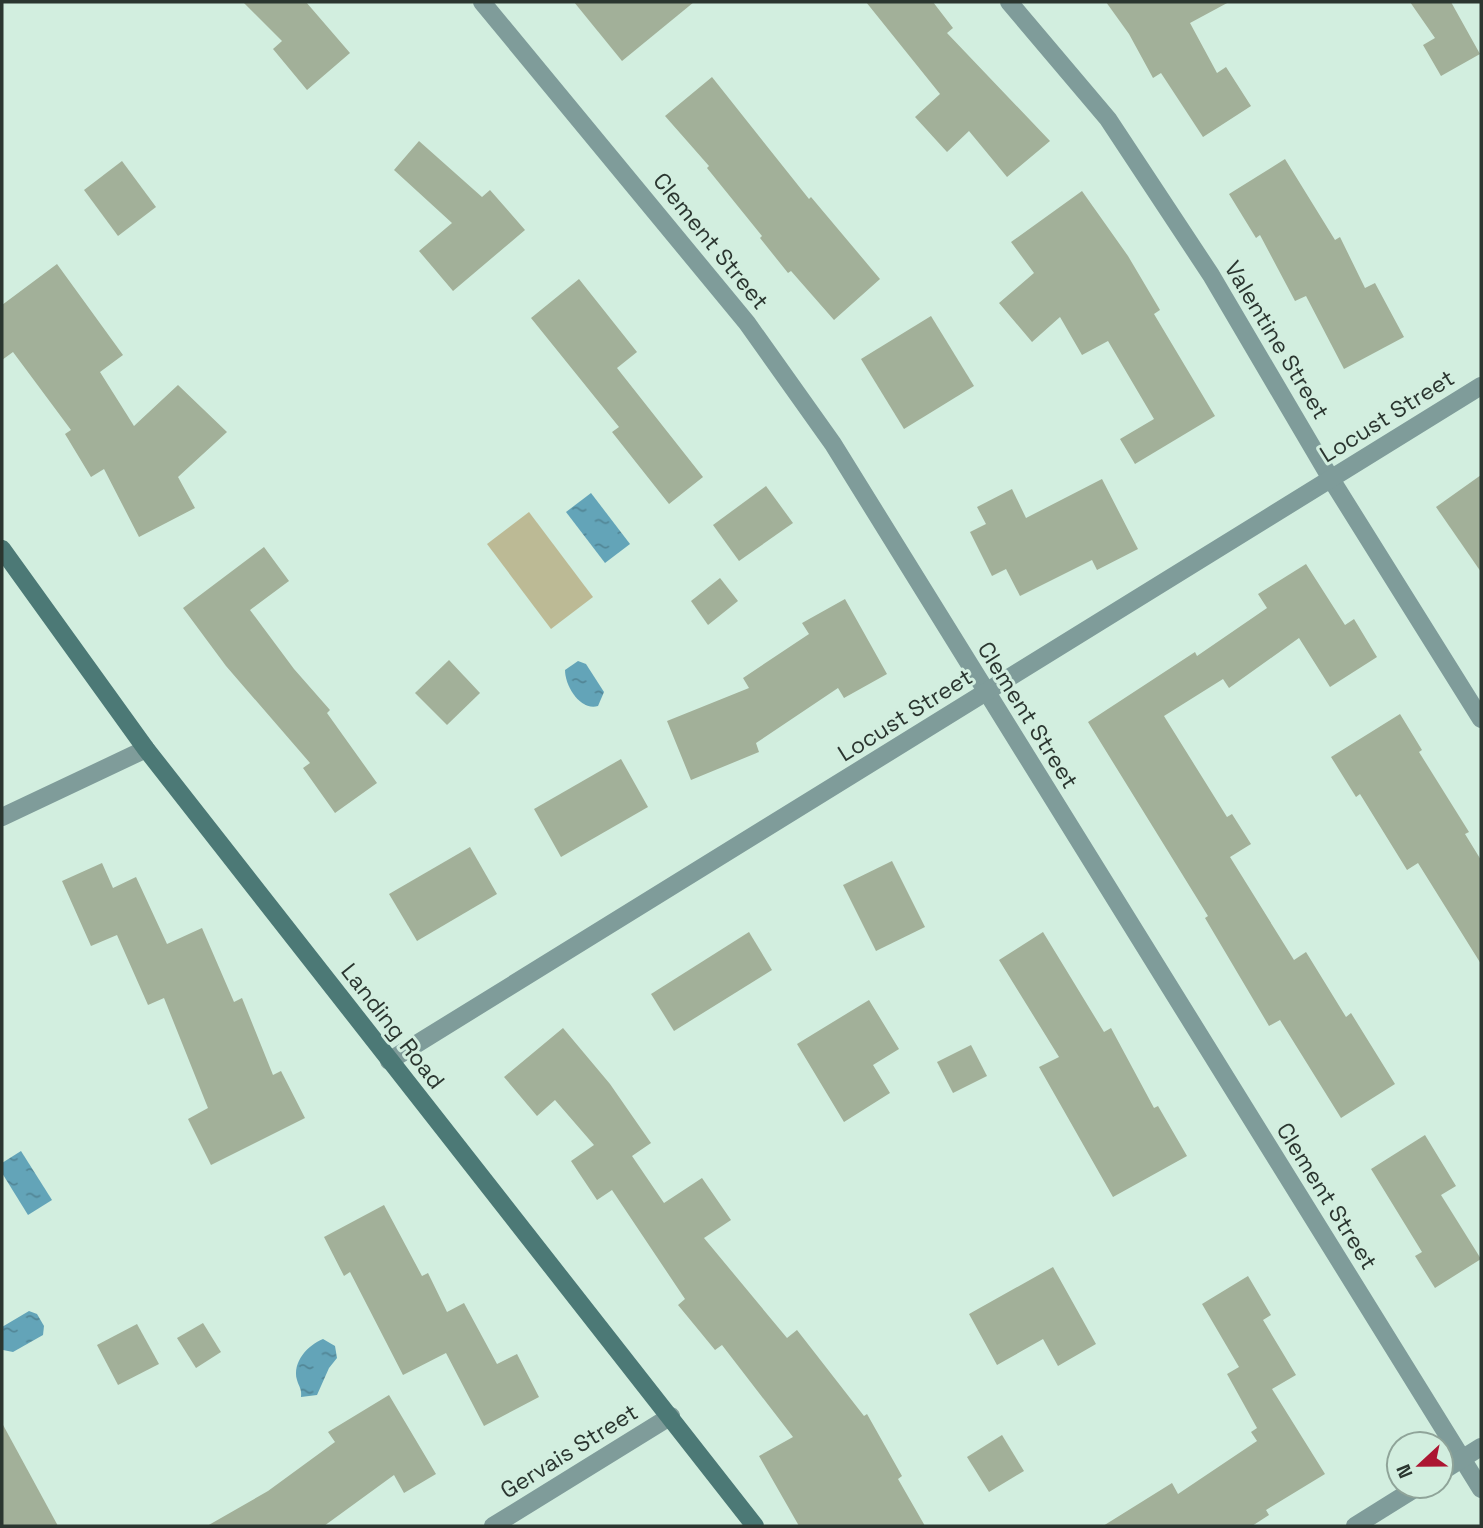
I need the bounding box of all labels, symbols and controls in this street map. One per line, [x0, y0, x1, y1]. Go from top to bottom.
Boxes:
street label: Clement Street [646, 166, 776, 316]
street label: Valentine Street [1218, 255, 1336, 425]
street label: Locust Street [1314, 363, 1460, 469]
street label: Clement Street [971, 636, 1085, 794]
street label: Locust Street [832, 662, 978, 768]
street label: Landing Road [335, 957, 451, 1095]
street label: Clement Street [1270, 1117, 1384, 1275]
street label: Gervais Street [495, 1397, 643, 1505]
north arrow [1385, 1430, 1455, 1500]
text: N [1391, 1461, 1419, 1482]

